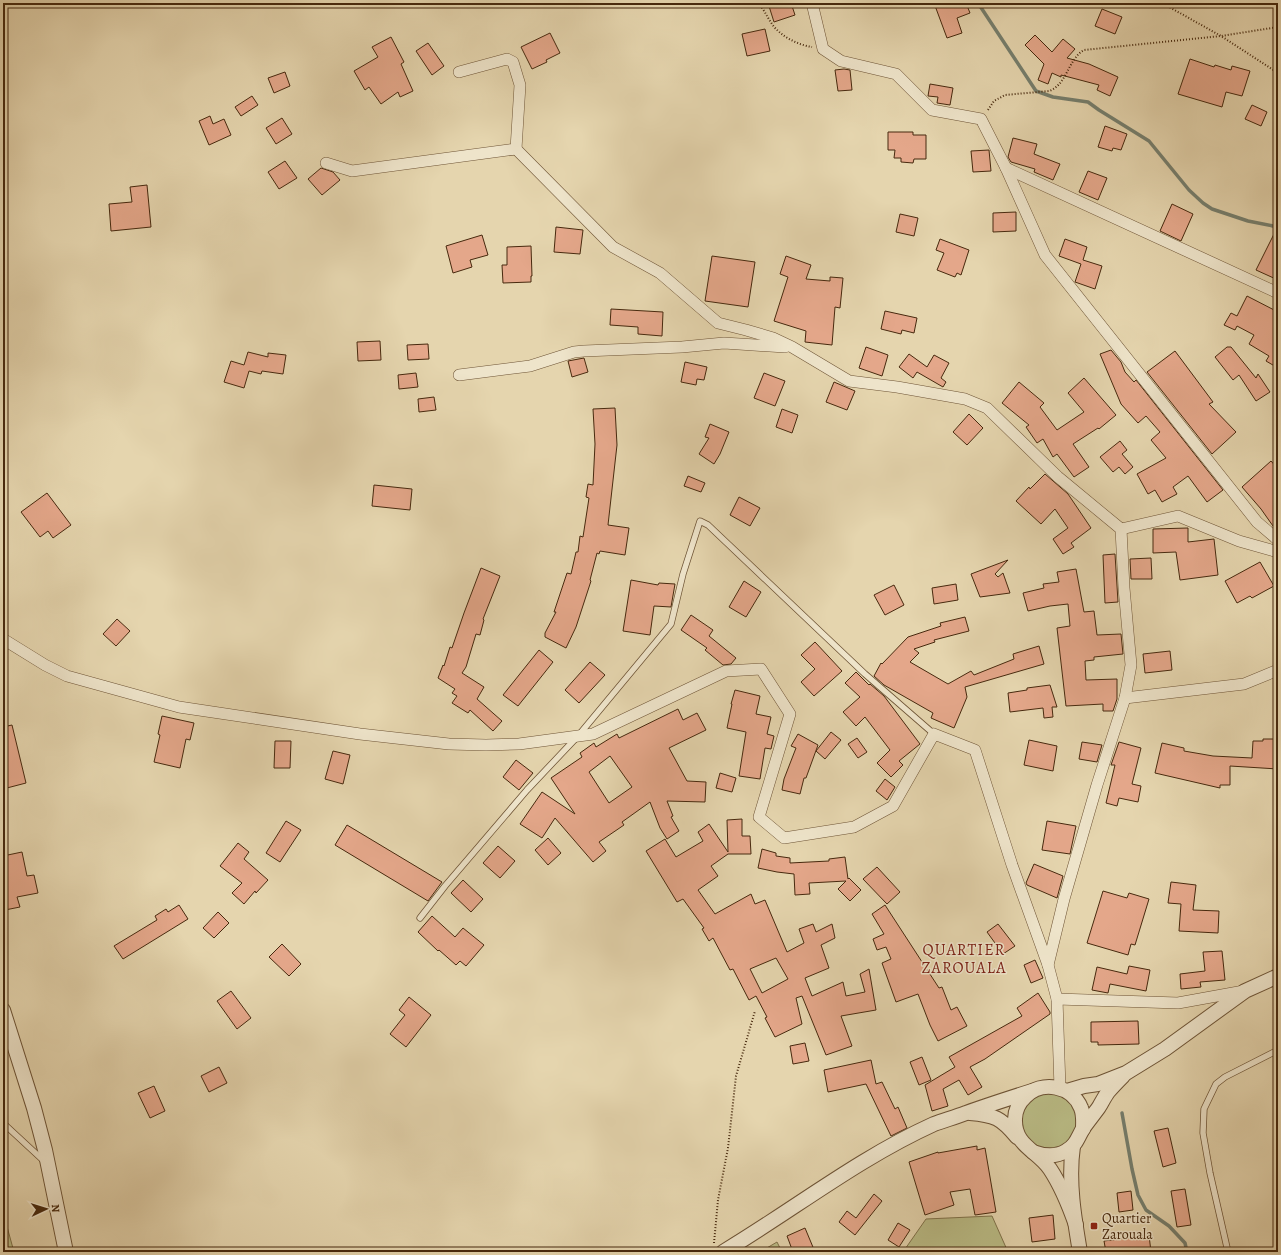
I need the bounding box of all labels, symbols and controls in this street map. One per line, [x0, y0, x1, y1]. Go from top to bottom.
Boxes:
district label: QUARTIER ZAROUALA [921, 939, 1007, 979]
north arrow [26, 1189, 66, 1229]
text: N [48, 1204, 63, 1213]
place label: Quartier Zarouala [1102, 1209, 1153, 1244]
marker: Quartier Zarouala [1089, 1221, 1099, 1231]

